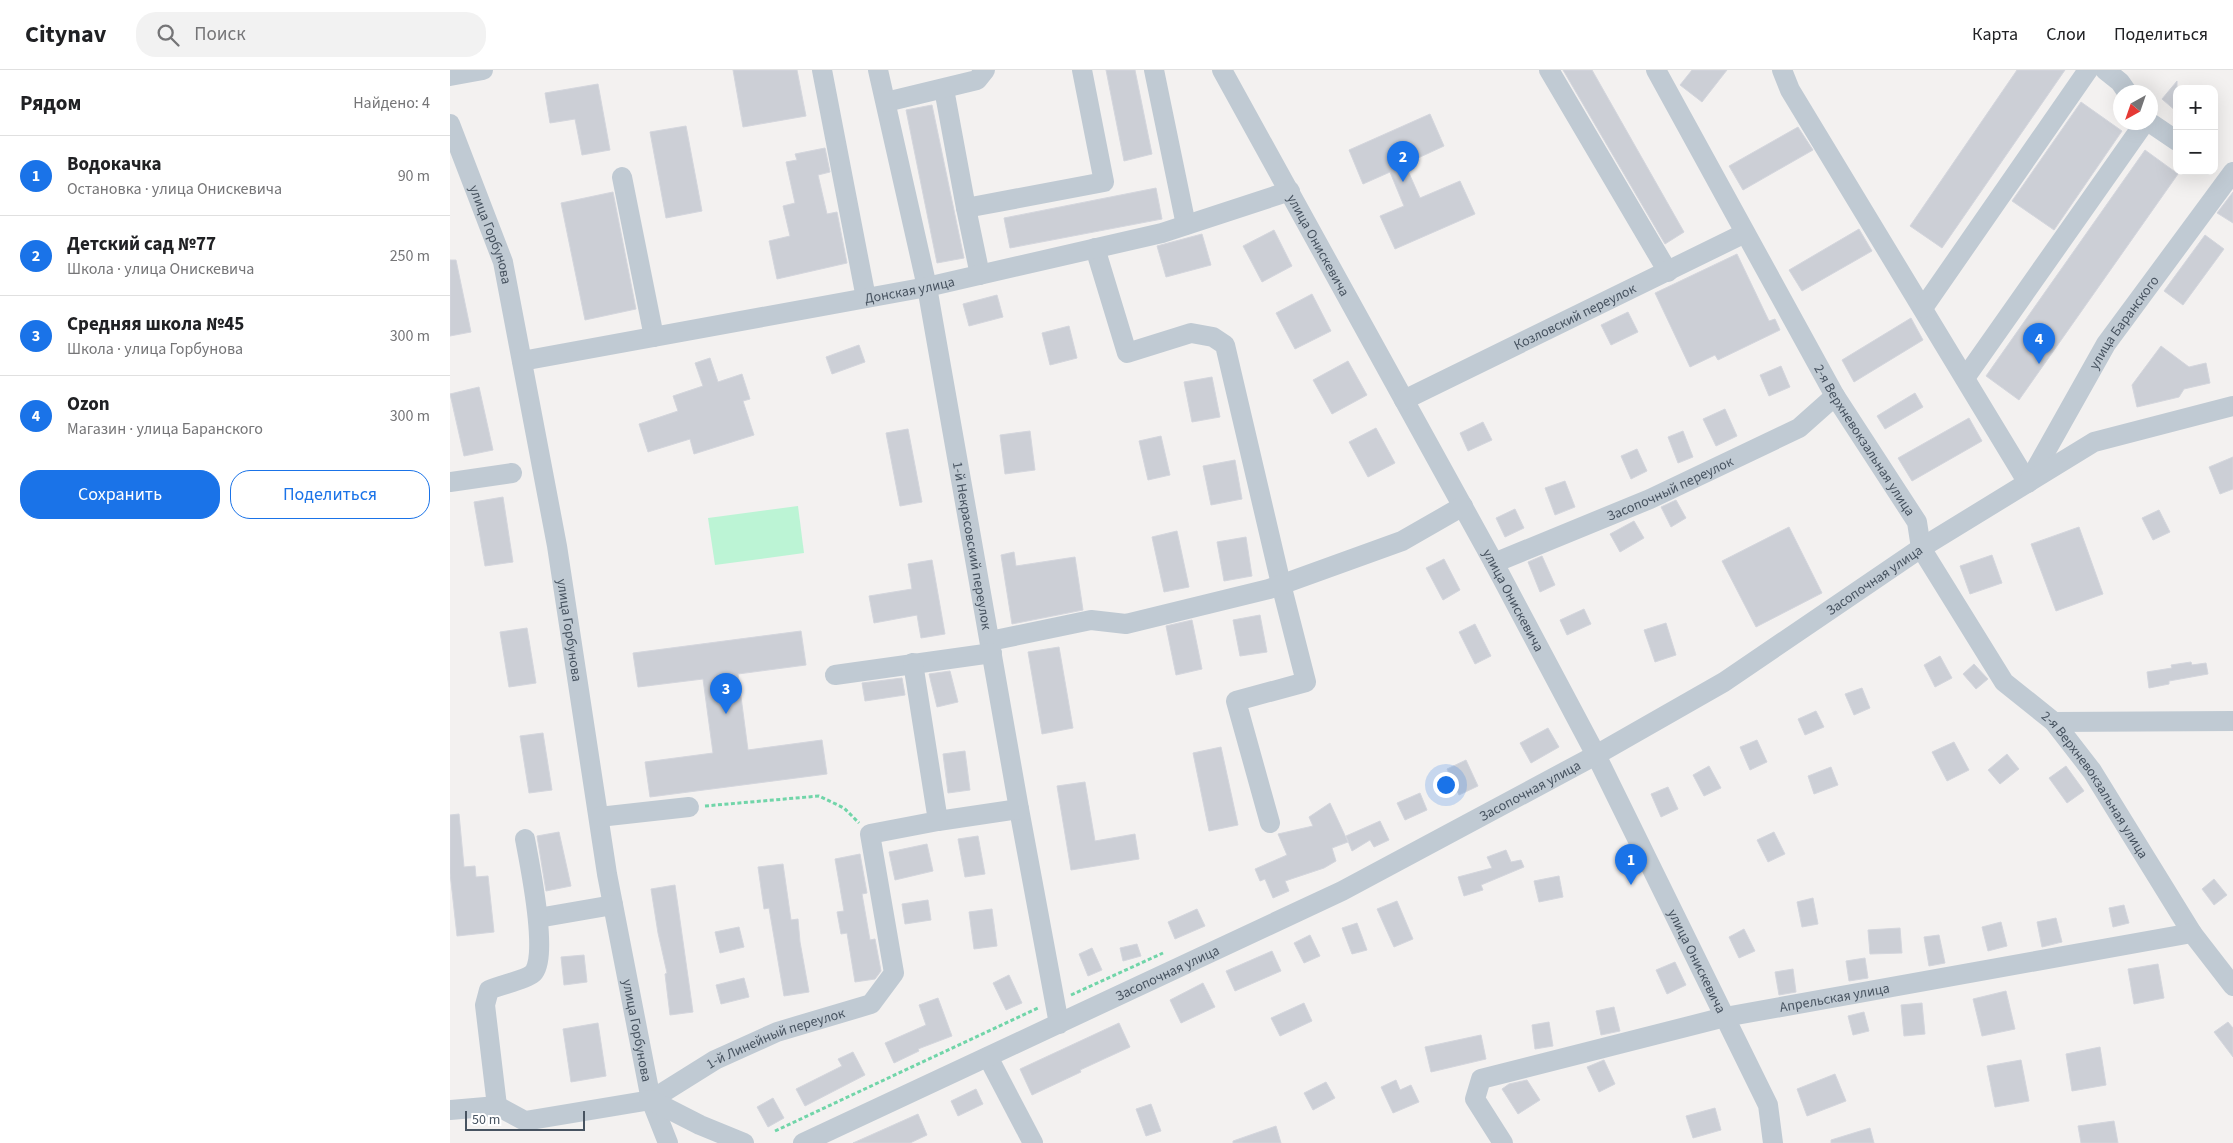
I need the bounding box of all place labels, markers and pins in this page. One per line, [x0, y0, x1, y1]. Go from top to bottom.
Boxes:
pin: 2 [1387, 141, 1419, 182]
pin: 4 [2023, 323, 2055, 364]
pin: 3 [710, 673, 742, 714]
pin: 1 [1615, 844, 1647, 885]

